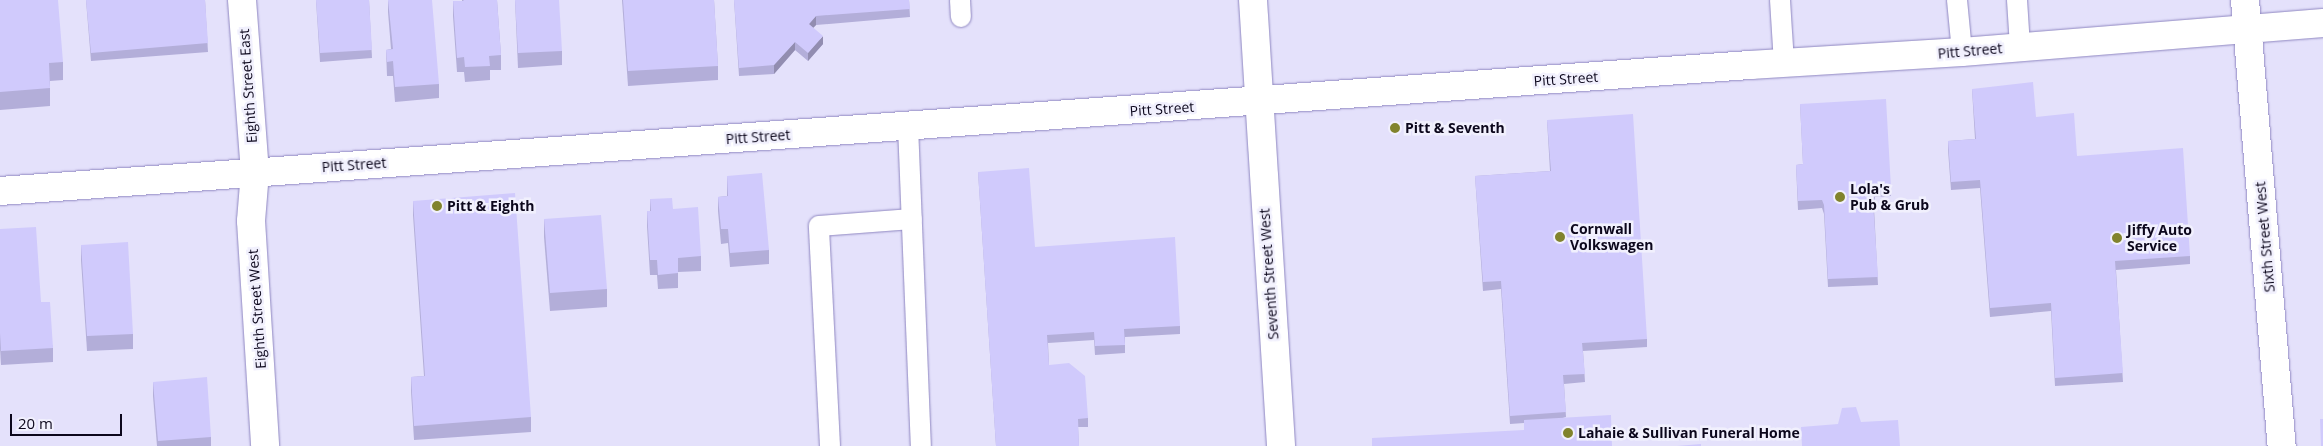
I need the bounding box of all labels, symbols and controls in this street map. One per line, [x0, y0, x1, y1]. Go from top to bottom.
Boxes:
street label: Eighth Street East [236, 28, 260, 144]
street label: Pitt Street [1937, 40, 2003, 62]
street label: Pitt Street [1533, 68, 1599, 90]
street label: Pitt Street [1129, 98, 1195, 120]
place label: Pitt & Seventh [1405, 120, 1505, 136]
marker: Pitt & Seventh [1389, 122, 1401, 134]
street label: Pitt Street [725, 126, 791, 148]
street label: Pitt Street [321, 154, 387, 176]
place label: Lola's Pub & Grub [1850, 181, 1929, 213]
street label: Sixth Street West [2252, 181, 2278, 293]
marker: Lola's Pub & Grub [1834, 191, 1846, 203]
place label: Pitt & Eighth [447, 198, 534, 214]
marker: Pitt & Eighth [431, 200, 443, 212]
street label: Seventh Street West [1256, 208, 1282, 340]
place label: Cornwall Volkswagen [1570, 221, 1654, 253]
place label: Jiffy Auto Service [2127, 222, 2192, 254]
marker: Cornwall Volkswagen [1554, 231, 1566, 243]
marker: Jiffy Auto Service [2111, 232, 2123, 244]
street label: Eighth Street West [244, 249, 270, 369]
scale bar [12, 404, 125, 436]
text: 20 m [18, 413, 53, 433]
place label: Lahaie & Sullivan Funeral Home [1578, 425, 1800, 441]
marker: Lahaie & Sullivan Funeral Home [1562, 427, 1574, 439]

